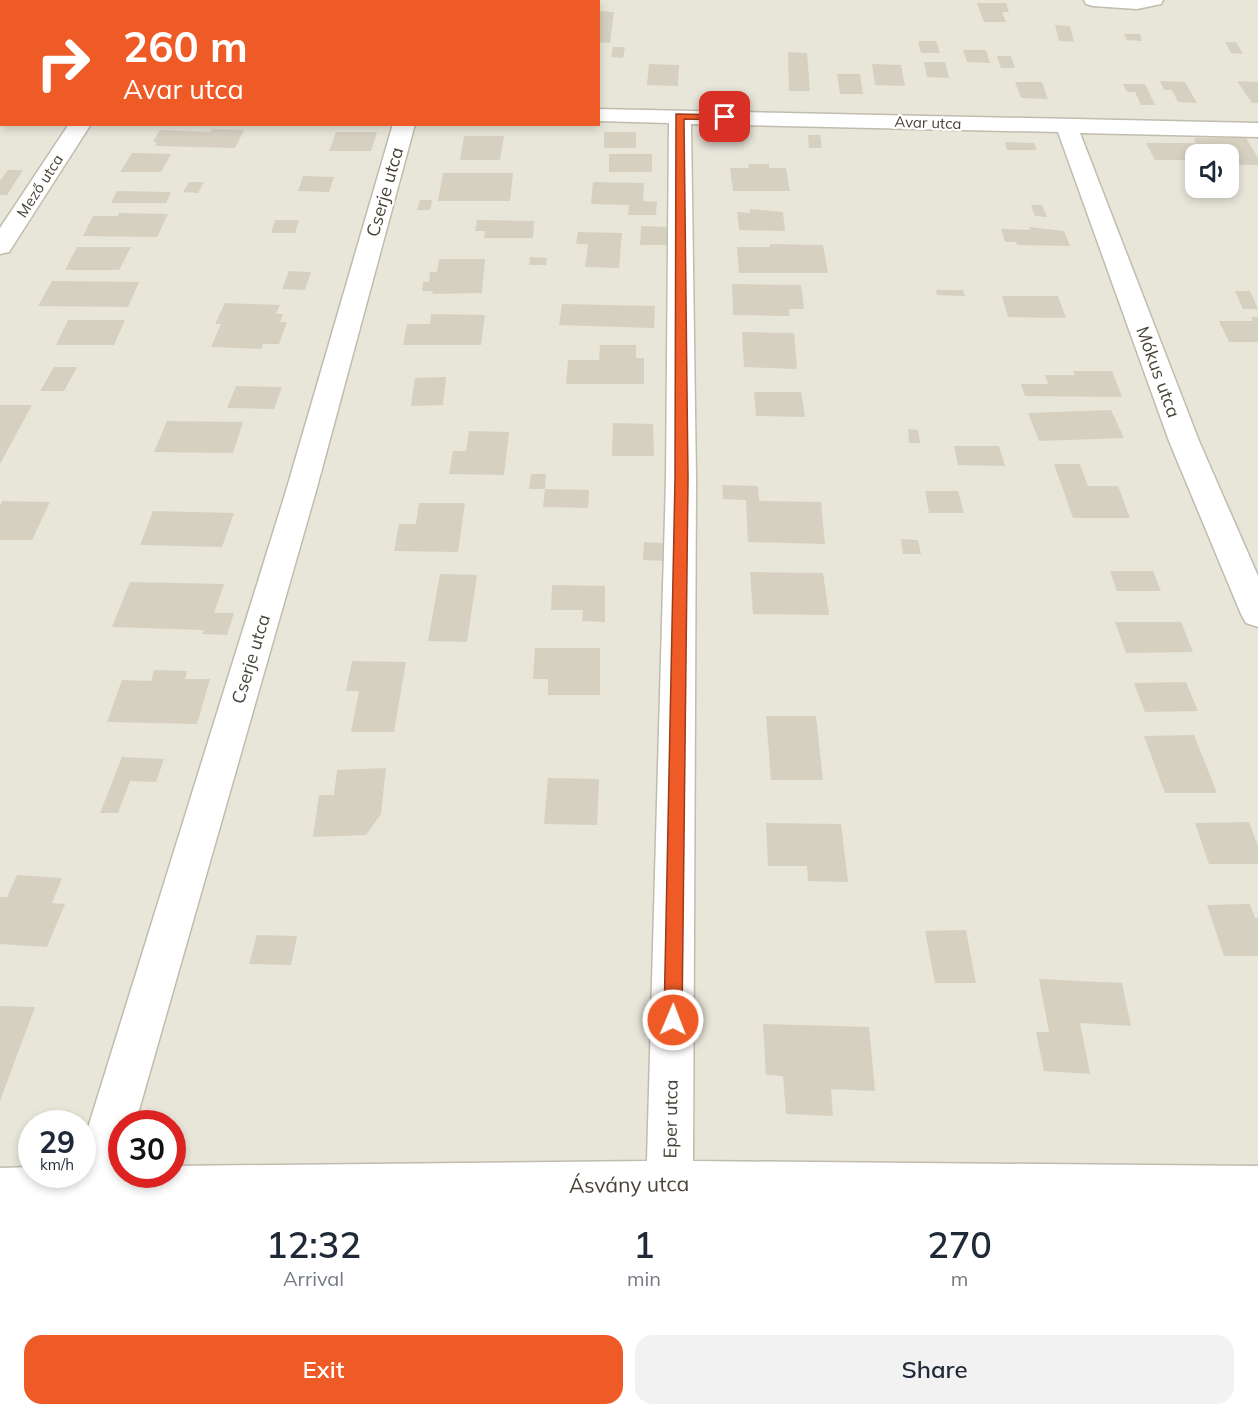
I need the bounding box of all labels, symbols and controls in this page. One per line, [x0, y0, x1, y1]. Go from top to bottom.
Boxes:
text: 260 m [123, 20, 248, 73]
icon: right [24, 24, 102, 102]
text: Avar utca [123, 72, 244, 106]
pin [699, 91, 750, 142]
icon: arrive [708, 100, 741, 133]
street label: Avar utca [894, 112, 962, 133]
street label: Cserje utca [361, 144, 408, 239]
map controls [1185, 144, 1239, 198]
button: sound [1185, 144, 1239, 198]
street label: Mező utca [12, 151, 67, 221]
street label: Mókus utca [1131, 323, 1186, 421]
street label: Cserje utca [226, 611, 275, 706]
position arrow [641, 988, 705, 1052]
street label: Eper utca [658, 1079, 683, 1159]
speed limit sign: 30 [108, 1110, 186, 1188]
text: 29 [39, 1123, 75, 1161]
text: km/h [40, 1155, 74, 1174]
street label: Ásvány utca [569, 1170, 689, 1198]
text: 12:32 [266, 1222, 361, 1267]
text: 1 [633, 1222, 655, 1267]
text: 270 [927, 1222, 992, 1267]
text: Arrival [283, 1266, 344, 1291]
text: min [627, 1266, 661, 1291]
text: m [951, 1266, 968, 1291]
button: Exit [24, 1335, 623, 1404]
button: Share [635, 1335, 1234, 1404]

